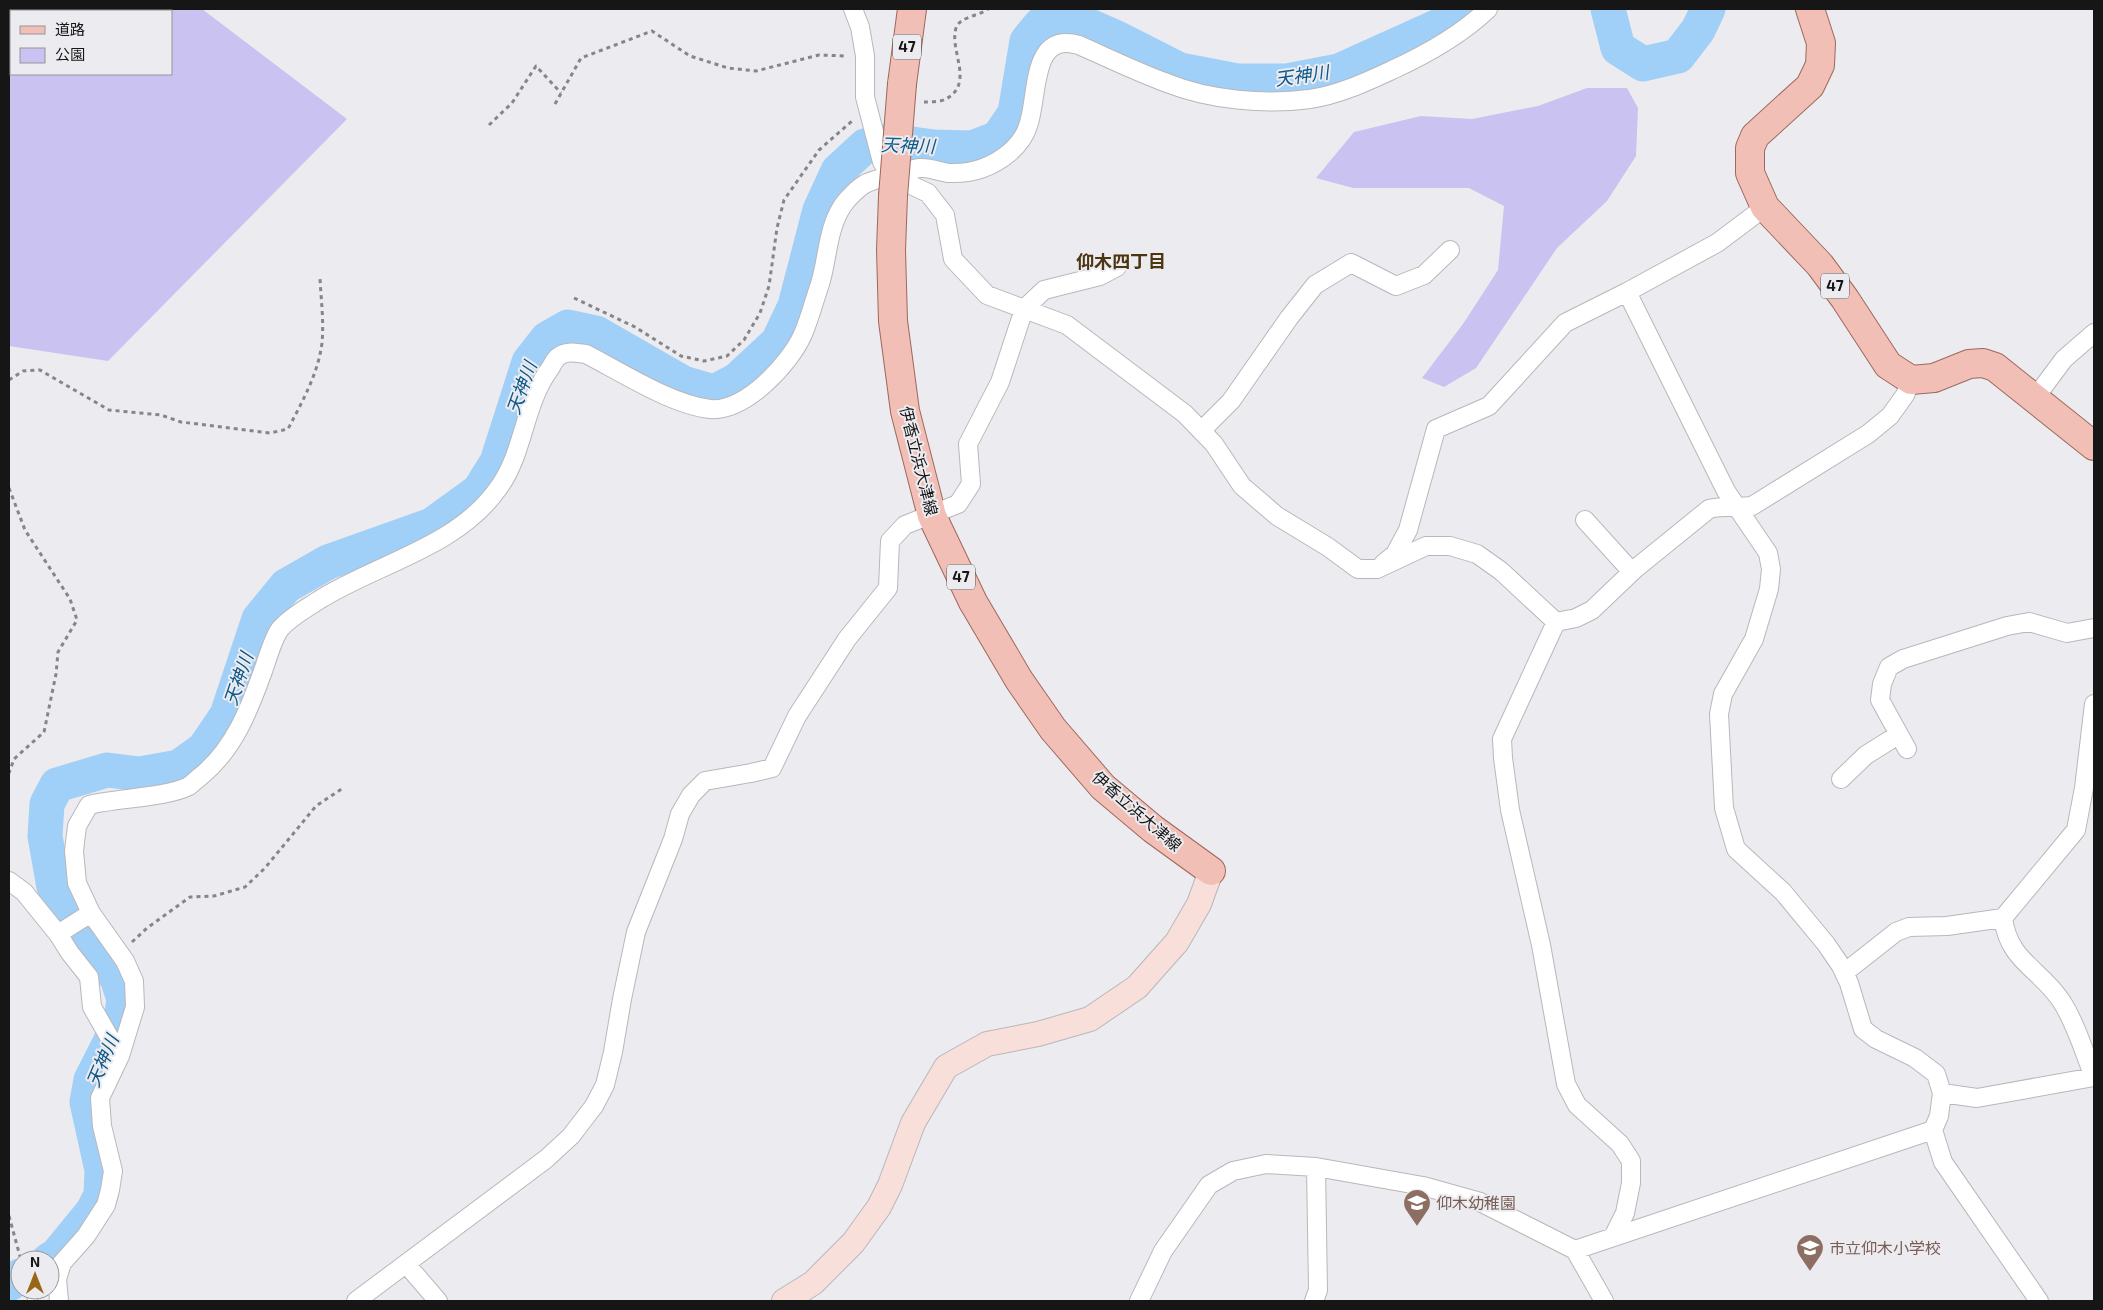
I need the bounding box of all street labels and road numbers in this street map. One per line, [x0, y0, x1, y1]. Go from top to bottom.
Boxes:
road number: 47 [893, 34, 921, 60]
road number: 47 [1821, 274, 1849, 298]
street label: 伊香立浜大津線 [897, 404, 942, 518]
road number: 47 [947, 564, 975, 590]
street label: 伊香立浜大津線 [1089, 767, 1186, 855]

